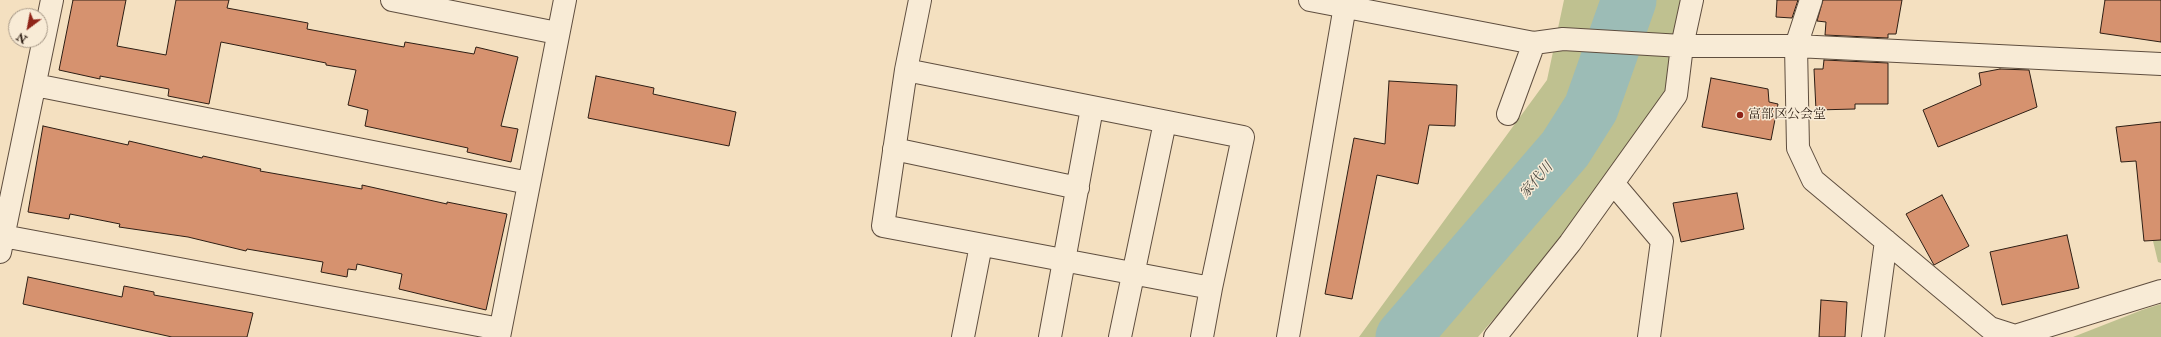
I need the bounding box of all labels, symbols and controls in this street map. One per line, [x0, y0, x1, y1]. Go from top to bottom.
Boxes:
north arrow [8, 8, 48, 48]
text: N [14, 30, 30, 46]
place label: 富部区公会堂 [1748, 107, 1826, 123]
marker: 富部区公会堂 [1735, 110, 1745, 120]
water label: 家代川 [1517, 160, 1557, 202]

